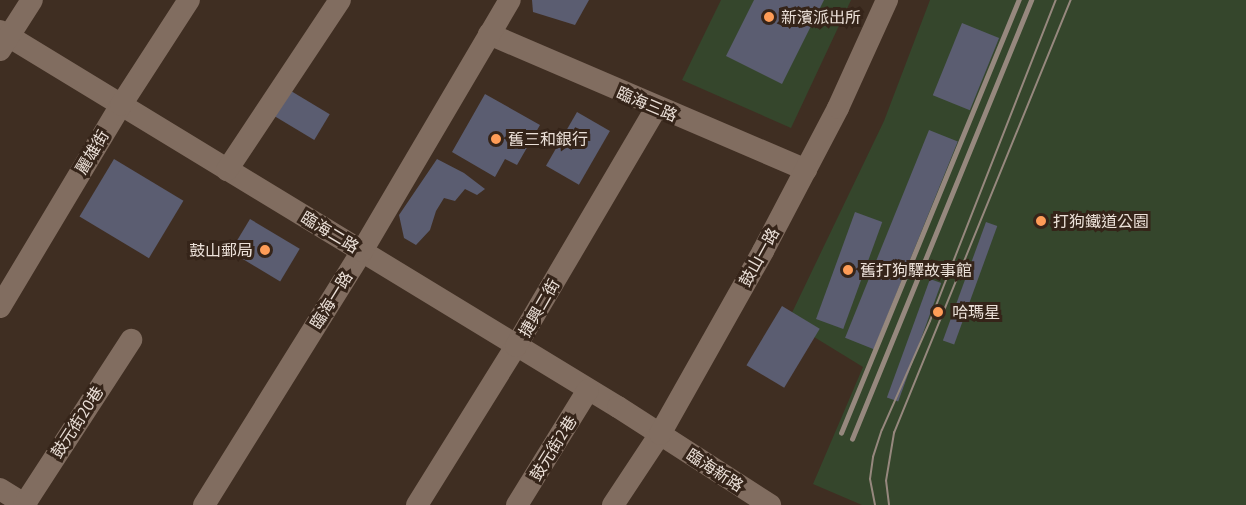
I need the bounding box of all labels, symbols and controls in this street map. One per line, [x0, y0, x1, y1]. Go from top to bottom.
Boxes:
place label: 新濱派出所 [781, 7, 861, 27]
marker: 新濱派出所 [762, 10, 776, 24]
street label: 臨海三路 [614, 83, 680, 125]
street label: 麗雄街 [71, 126, 113, 178]
place label: 舊三和銀行 [508, 129, 588, 149]
marker: 舊三和銀行 [489, 132, 503, 146]
street label: 臨海二路 [298, 207, 362, 257]
place label: 打狗鐵道公園 [1053, 211, 1149, 231]
marker: 打狗鐵道公園 [1034, 214, 1048, 228]
street label: 鼓山一路 [735, 224, 783, 290]
place label: 鼓山郵局 [189, 240, 253, 260]
marker: 鼓山郵局 [258, 243, 272, 257]
place label: 舊打狗驛故事館 [860, 260, 972, 280]
marker: 舊打狗驛故事館 [841, 263, 855, 277]
street label: 臨海一路 [306, 268, 356, 332]
street label: 捷興二街 [515, 275, 563, 341]
place label: 哈瑪星 [952, 302, 1000, 322]
marker: 哈瑪星 [929, 303, 947, 321]
street label: 鼓元街20巷 [47, 383, 107, 461]
street label: 鼓元街2巷 [526, 412, 580, 484]
street label: 臨海新路 [683, 445, 747, 495]

